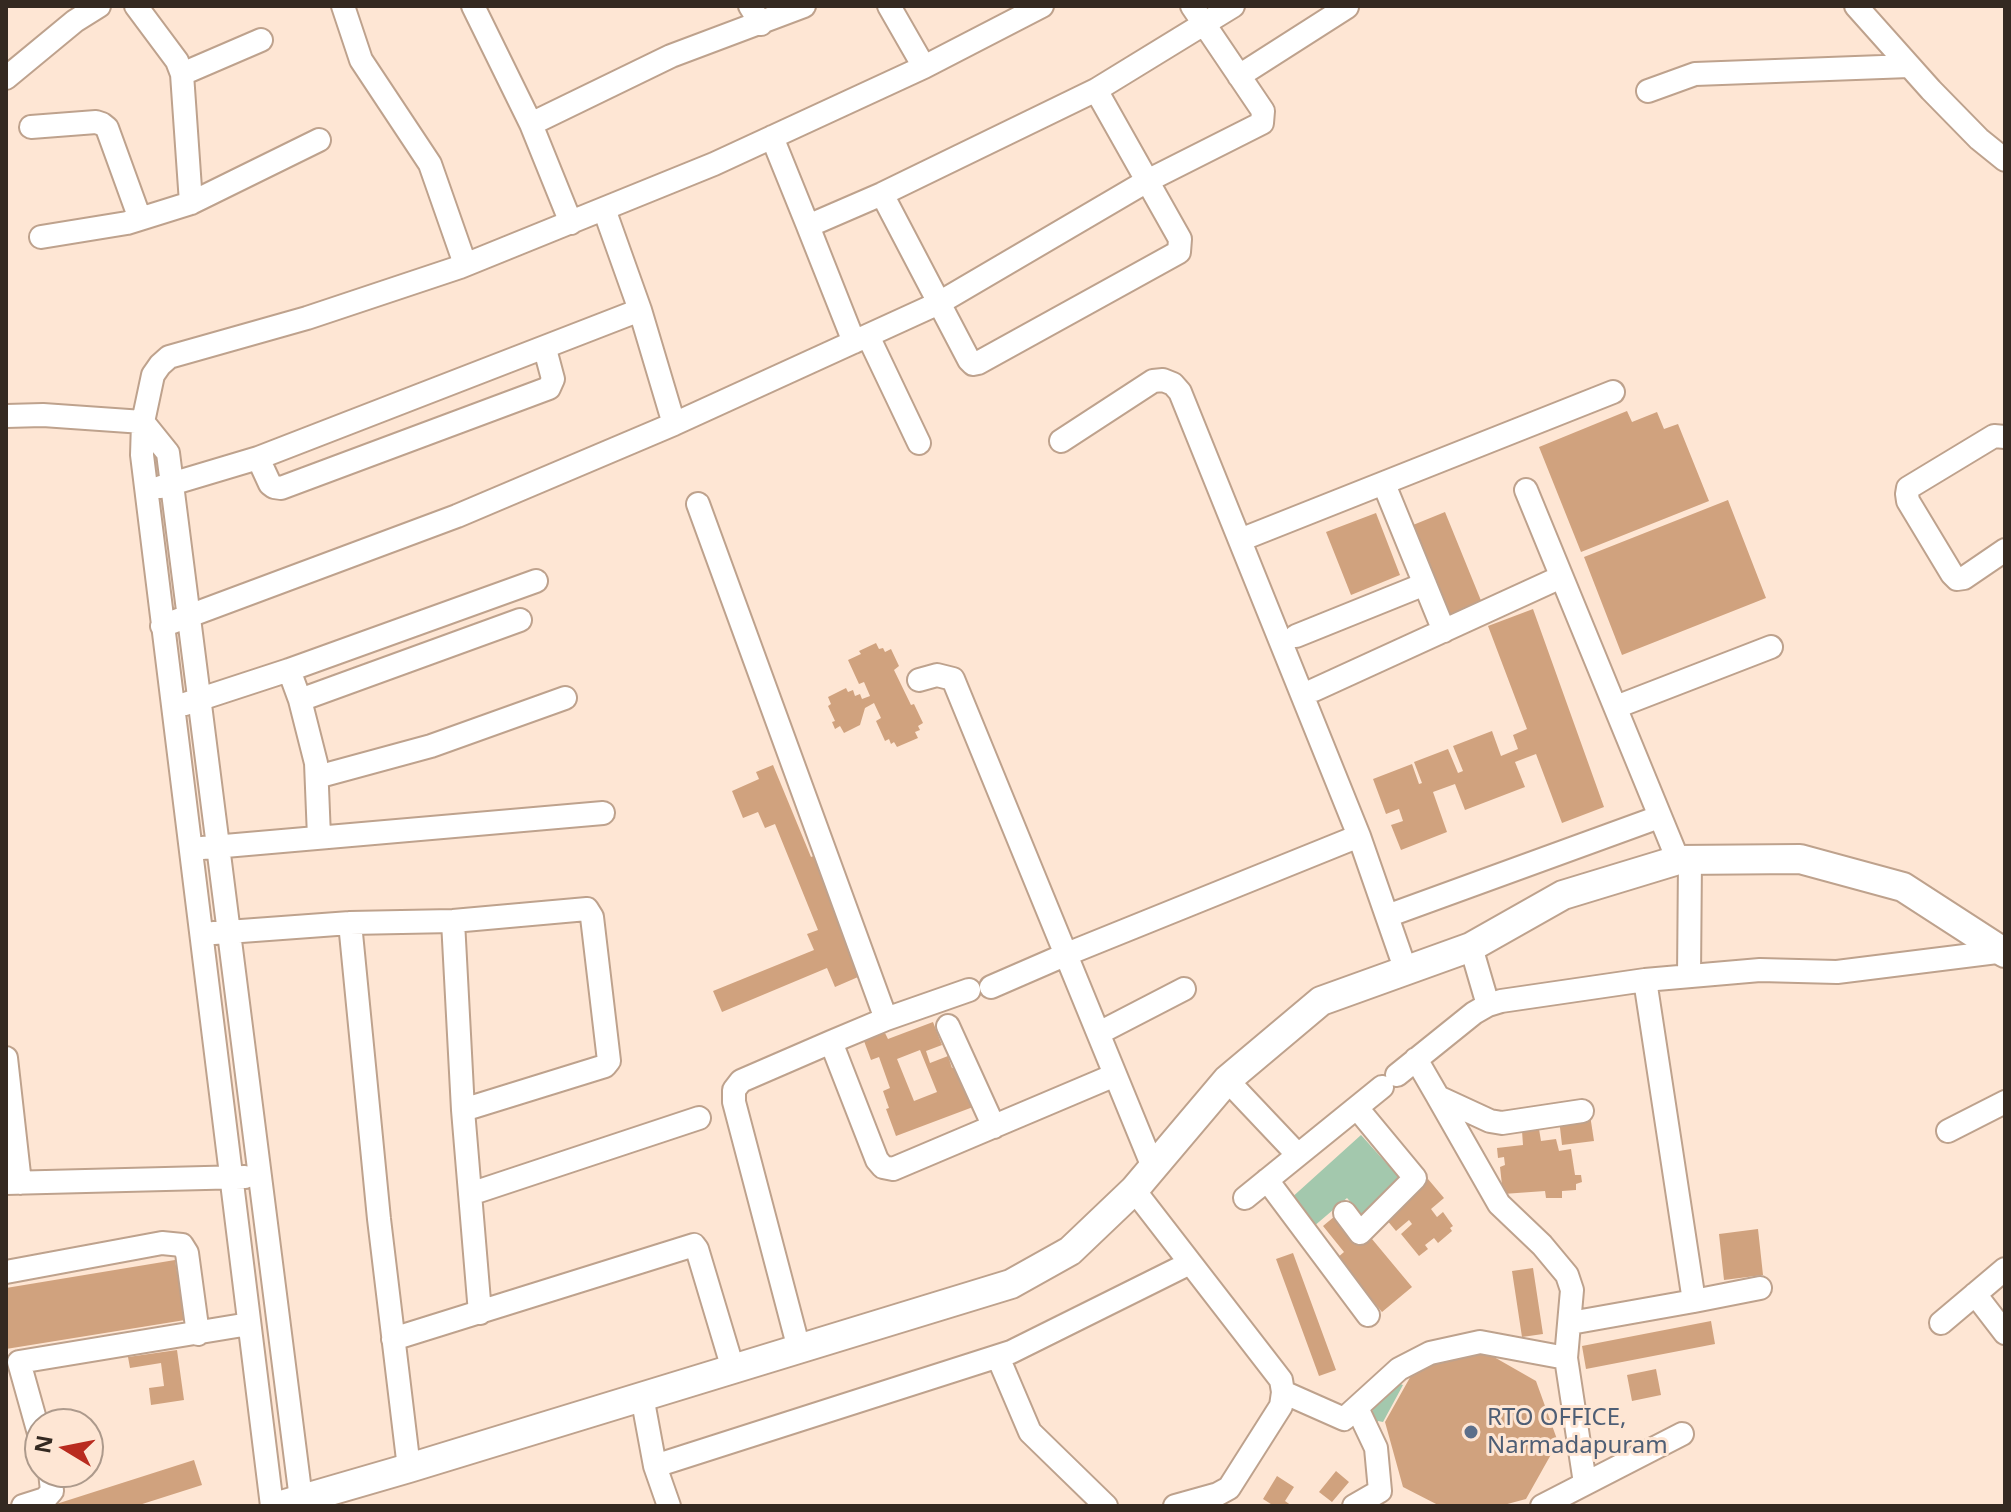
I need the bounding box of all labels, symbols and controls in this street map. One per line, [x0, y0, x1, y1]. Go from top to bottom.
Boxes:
place label: RTO OFFICE, Narmadapuram [1487, 1404, 1668, 1460]
north arrow [24, 1408, 104, 1488]
marker: RTO OFFICE, Narmadapuram [1462, 1423, 1480, 1441]
text: N [26, 1433, 59, 1456]

